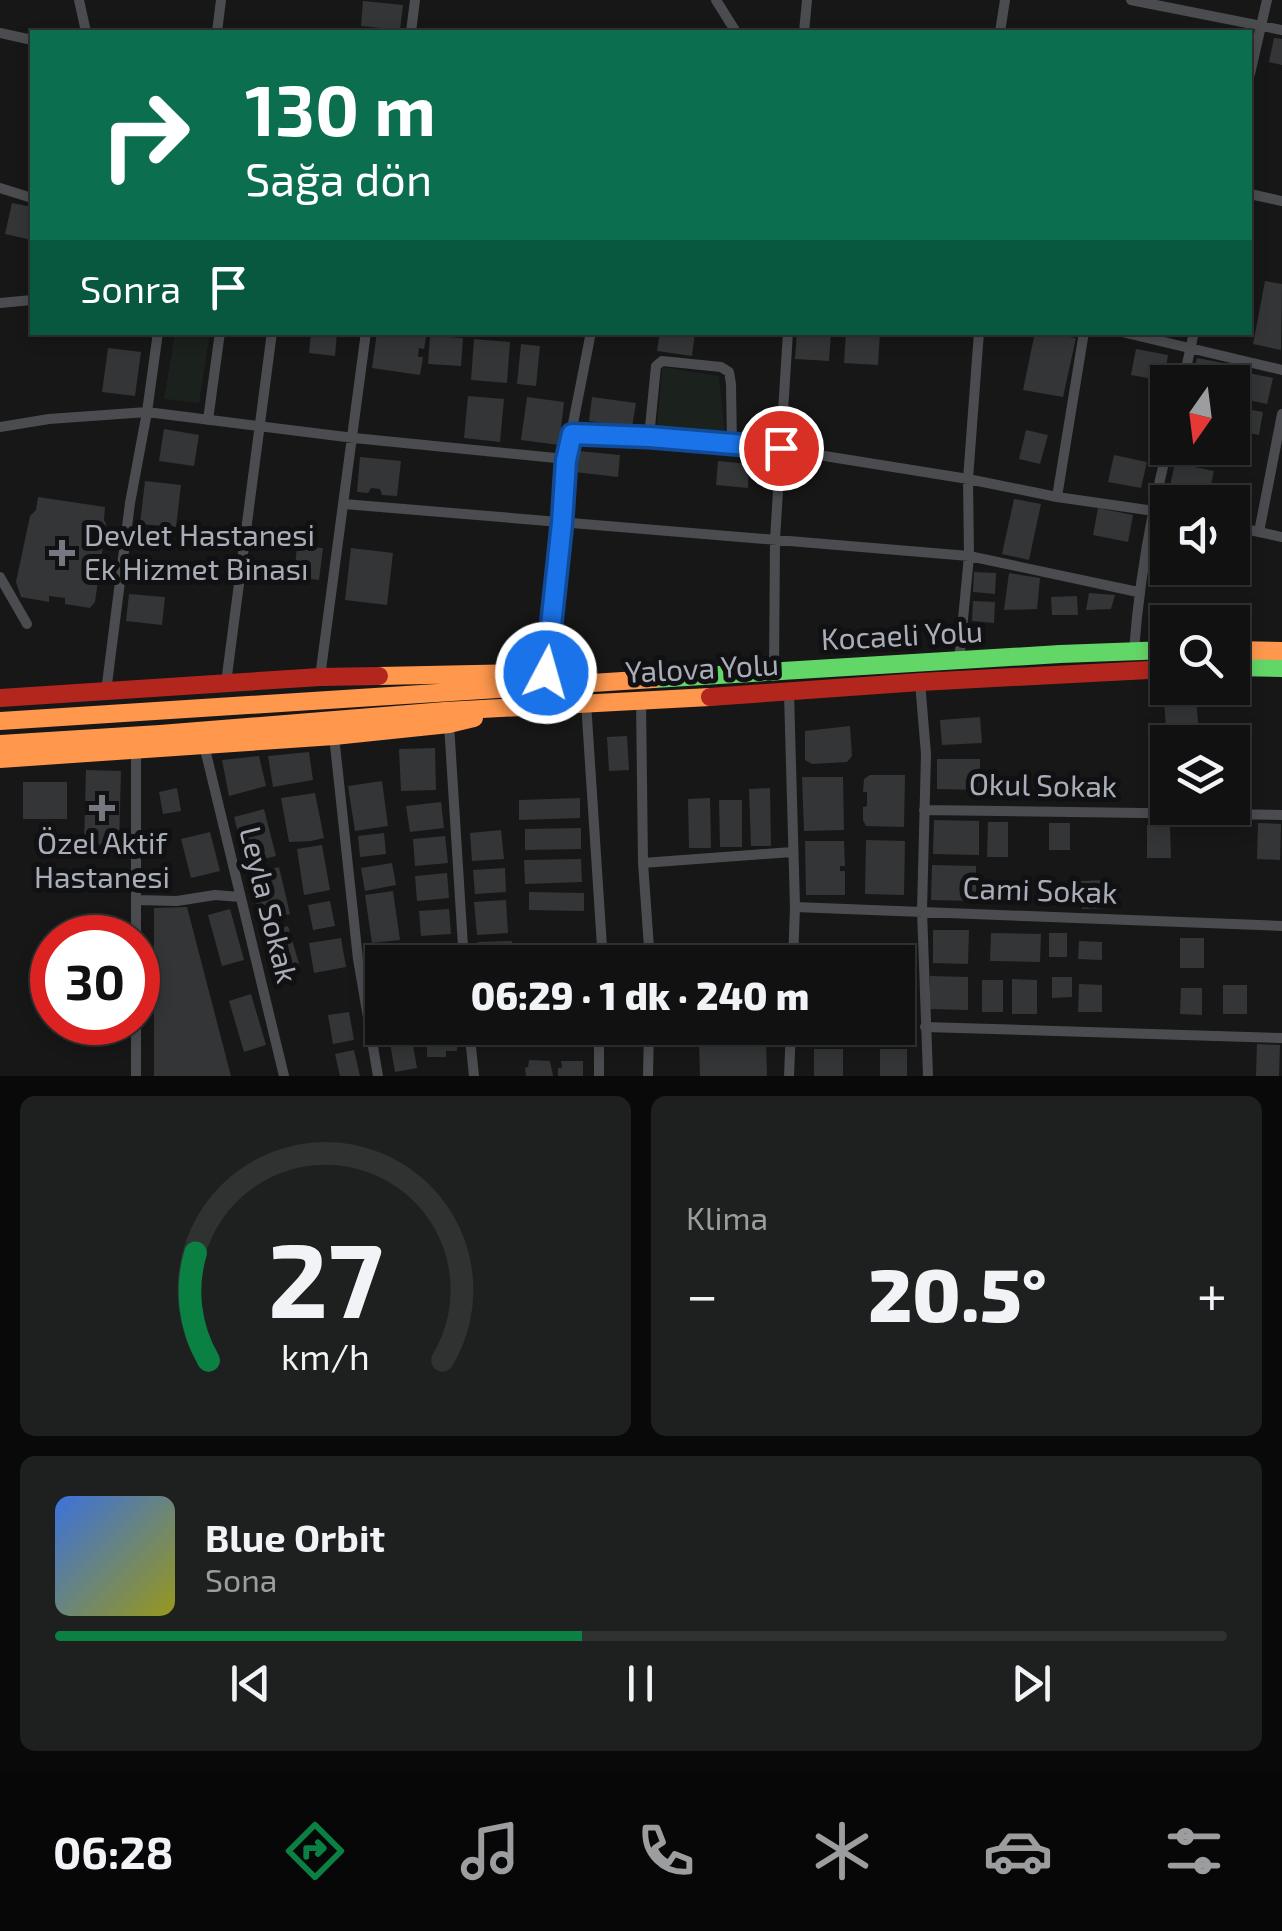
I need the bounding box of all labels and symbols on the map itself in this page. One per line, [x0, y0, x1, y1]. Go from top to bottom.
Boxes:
north arrow [1150, 365, 1250, 465]
pin [739, 406, 824, 491]
place label: Devlet Hastanesi Ek Hizmet Binası [84, 516, 315, 586]
marker: Devlet Hastanesi Ek Hizmet Binası [49, 540, 75, 566]
street label: Kocaeli̇ Yolu [820, 612, 984, 656]
position arrow [494, 621, 598, 725]
street label: Yalova Yolu [624, 645, 780, 689]
street label: Okul Sokak [969, 765, 1117, 803]
marker: Özel Aktif Hastanesi [89, 795, 115, 821]
street label: Leyla Sokak [233, 822, 307, 987]
place label: Özel Aktif Hastanesi [34, 824, 170, 894]
street label: Cami Sokak [962, 868, 1118, 910]
speed limit sign: 30 [30, 915, 160, 1045]

